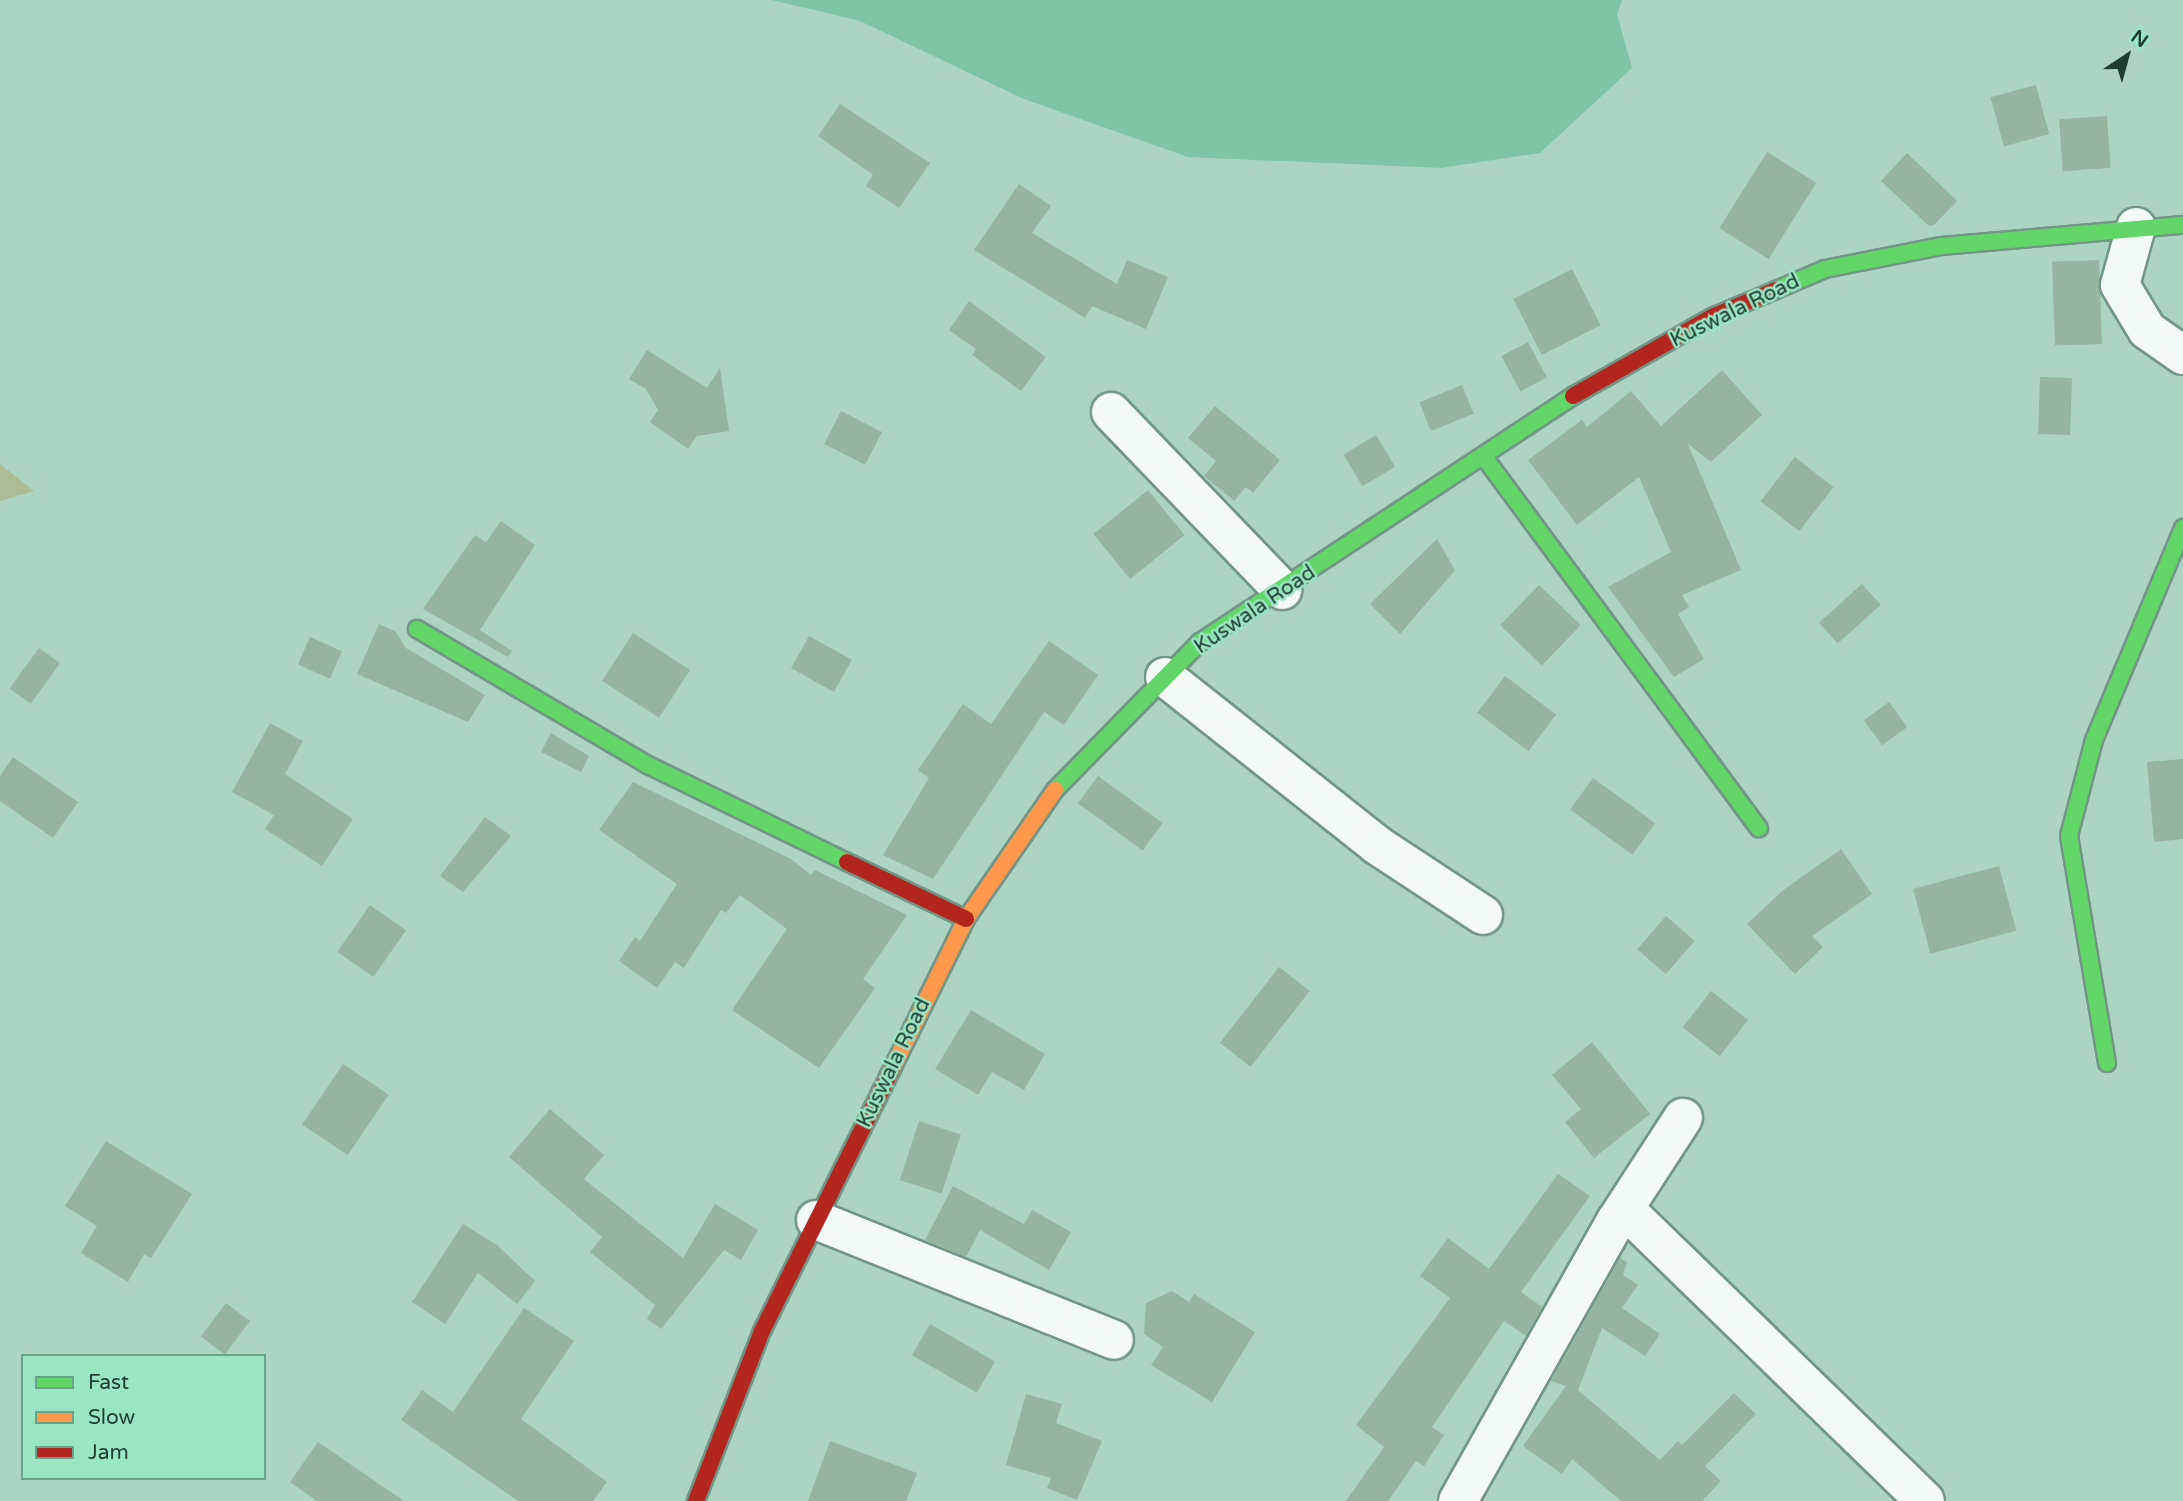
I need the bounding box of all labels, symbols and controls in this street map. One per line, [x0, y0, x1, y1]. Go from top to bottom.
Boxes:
north arrow [2092, 21, 2162, 91]
text: N [2127, 26, 2152, 52]
street label: Kuswala Road [1666, 269, 1804, 353]
street label: Kuswala Road [1190, 560, 1320, 660]
street label: Kuswala Road [852, 994, 936, 1132]
legend [21, 1354, 266, 1480]
text: Fast [88, 1370, 129, 1395]
text: Slow [88, 1405, 135, 1430]
text: Jam [88, 1440, 129, 1465]

